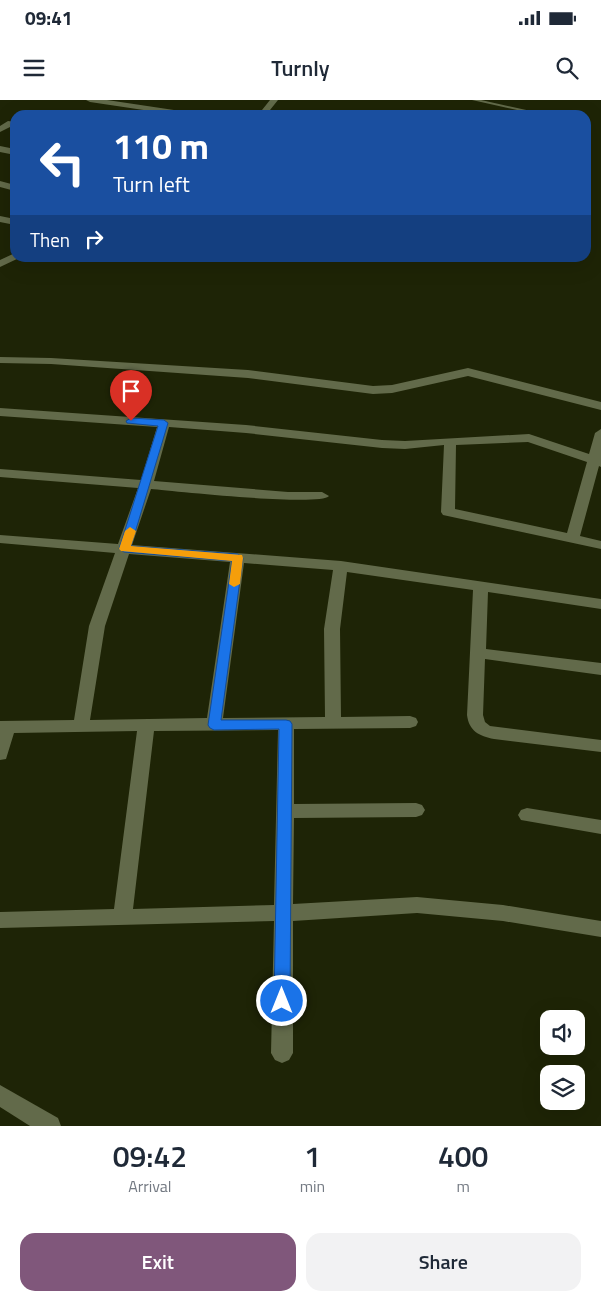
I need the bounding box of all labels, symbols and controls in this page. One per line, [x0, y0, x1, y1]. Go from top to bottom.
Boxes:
text: 09:41 [25, 3, 72, 32]
text: Turnly [271, 51, 330, 85]
icon: menu [20, 54, 48, 82]
icon: search [553, 54, 581, 82]
text: 110 m [113, 119, 209, 173]
icon: left [30, 130, 95, 195]
text: Turn left [113, 167, 190, 201]
text: Then [30, 225, 70, 254]
icon: right [80, 225, 108, 253]
pin [110, 370, 152, 421]
icon: arrive [117, 377, 145, 405]
position arrow [255, 974, 307, 1026]
map controls [540, 1010, 585, 1110]
button: sound [540, 1010, 585, 1055]
button: layers [540, 1065, 585, 1110]
text: 09:42 [113, 1133, 187, 1179]
text: 1 [304, 1133, 321, 1179]
text: 400 [438, 1133, 488, 1179]
text: Arrival [128, 1174, 172, 1198]
text: min [300, 1174, 325, 1198]
text: m [456, 1174, 470, 1198]
button: Exit [20, 1233, 296, 1291]
button: Share [306, 1233, 581, 1291]

